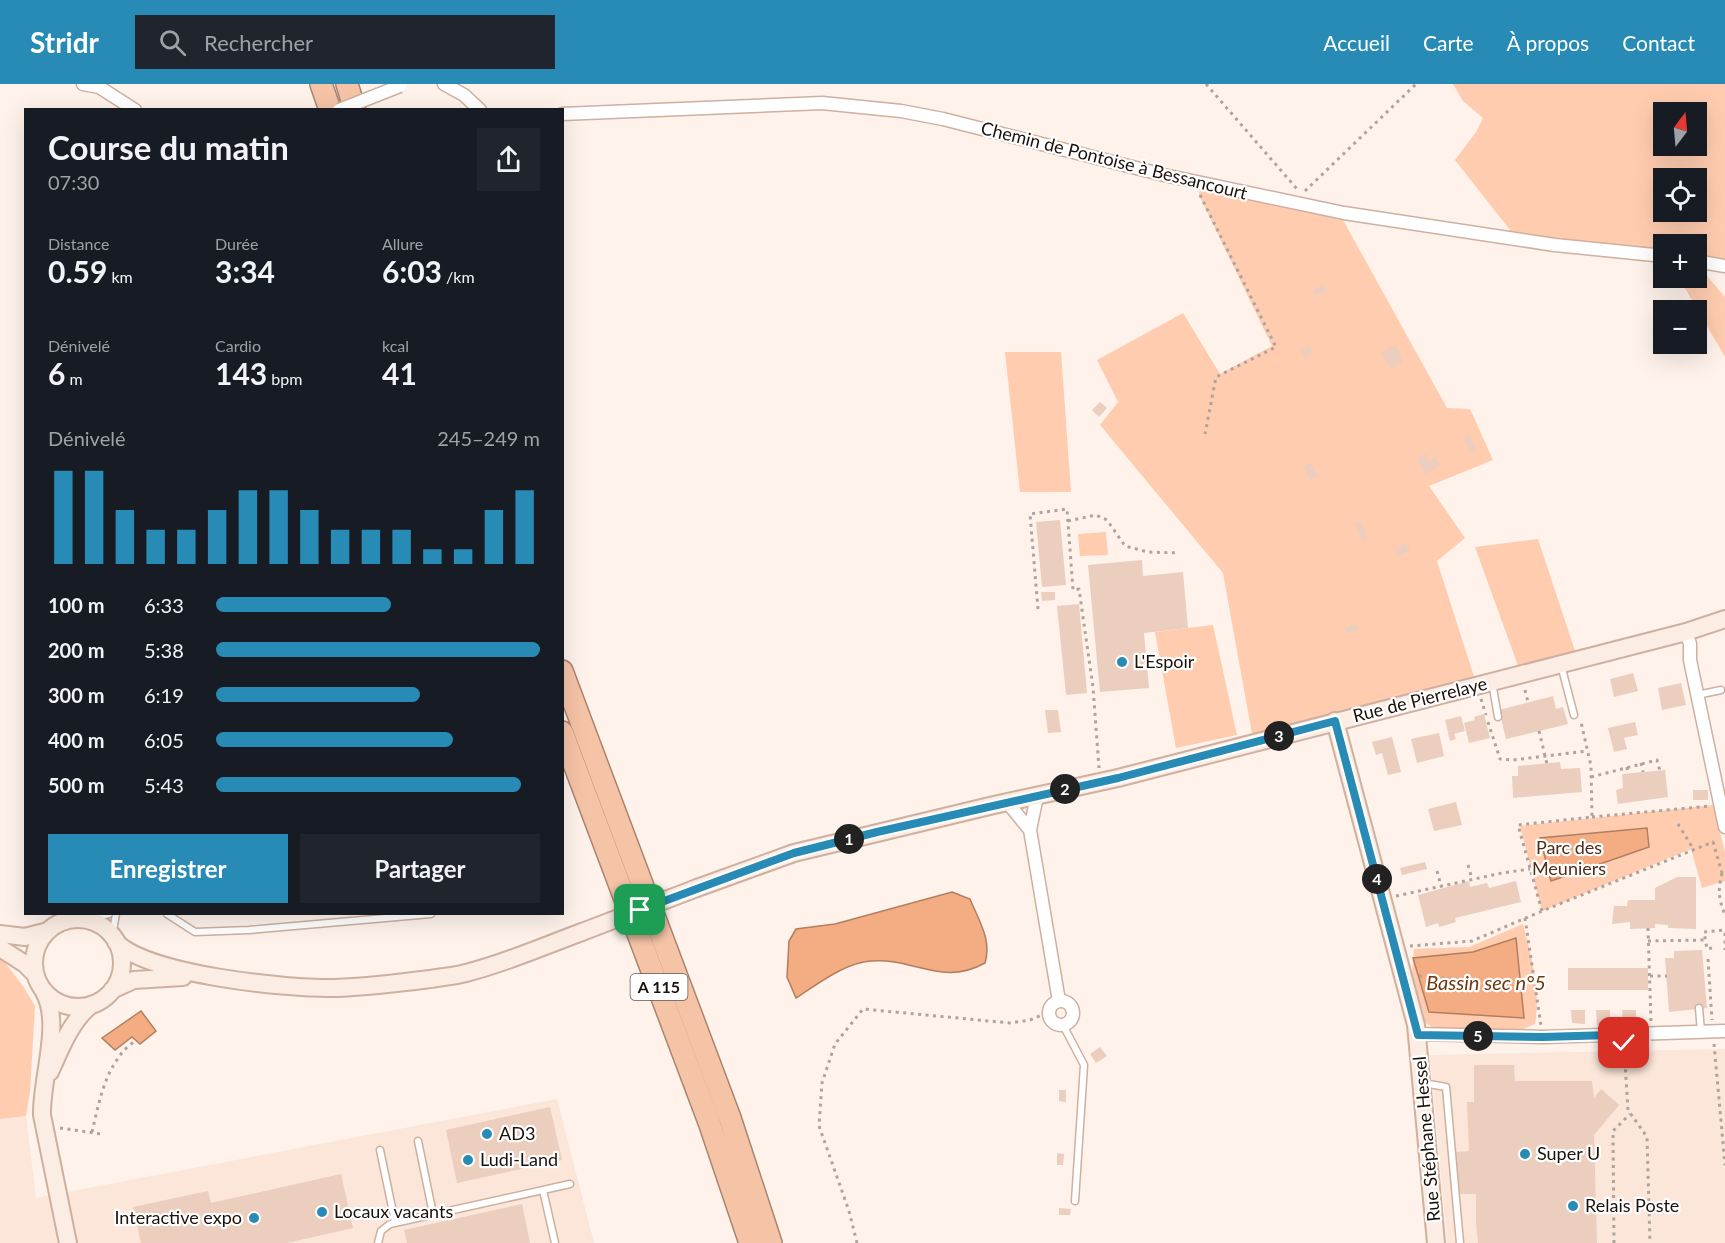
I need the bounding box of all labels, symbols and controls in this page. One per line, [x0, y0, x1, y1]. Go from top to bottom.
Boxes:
search box [135, 15, 555, 69]
text: Stridr [30, 25, 99, 59]
icon: search [156, 26, 189, 59]
text: Rechercher [204, 29, 313, 56]
text: Accueil [1323, 30, 1390, 55]
text: Carte [1423, 30, 1474, 55]
text: À propos [1507, 30, 1589, 55]
text: Contact [1622, 30, 1695, 55]
north arrow [1653, 102, 1707, 156]
map controls [1653, 102, 1707, 354]
street label: Chemin de Pontoise à Bessancourt [979, 116, 1250, 204]
text: Course du matin [48, 127, 289, 167]
button: share [477, 128, 540, 191]
button: locate [1653, 168, 1707, 222]
text: 07:30 [48, 170, 99, 194]
text: Distance [48, 234, 109, 253]
text: Durée [215, 234, 258, 253]
text: Allure [382, 234, 423, 253]
button: + [1653, 234, 1707, 288]
text: 0.59 [48, 253, 107, 289]
text: 3:34 [215, 253, 275, 289]
text: 6:03 [382, 253, 442, 289]
text: km [107, 267, 133, 286]
text: /km [442, 267, 475, 286]
button: − [1653, 300, 1707, 354]
text: Dénivelé [48, 336, 110, 355]
text: Cardio [215, 336, 261, 355]
text: kcal [382, 336, 409, 355]
text: 6 [48, 355, 65, 391]
text: 143 [215, 355, 267, 391]
text: 41 [382, 355, 417, 391]
text: m [65, 369, 83, 388]
text: bpm [267, 369, 302, 388]
text: Dénivelé [48, 426, 125, 450]
text: 245–249 m [437, 426, 540, 450]
text: 100 m [48, 593, 104, 617]
text: 6:33 [144, 593, 184, 617]
text: 200 m [48, 638, 104, 662]
text: 5:38 [144, 638, 184, 662]
place label: L'Espoir [1134, 650, 1195, 672]
marker: L'Espoir [1115, 655, 1129, 669]
street label: Rue de Pierrelaye [1350, 672, 1489, 726]
text: 300 m [48, 683, 104, 707]
text: 6:19 [144, 683, 184, 707]
pin: 3 [1264, 721, 1294, 751]
text: 3 [1274, 726, 1284, 745]
text: 400 m [48, 728, 104, 752]
text: 6:05 [144, 728, 184, 752]
text: 500 m [48, 773, 104, 797]
text: 5:43 [144, 773, 184, 797]
pin: 2 [1050, 774, 1080, 804]
text: 2 [1060, 779, 1070, 798]
pin: 1 [834, 824, 864, 854]
text: 1 [844, 829, 854, 848]
button: Enregistrer [48, 834, 288, 903]
button: Partager [300, 834, 540, 903]
park label: Parc des Meuniers [1532, 836, 1606, 879]
pin: 4 [1362, 864, 1392, 894]
text: 4 [1372, 869, 1382, 888]
pin [614, 884, 665, 935]
icon: arrive [623, 893, 656, 926]
water label: Bassin sec n°5 [1426, 970, 1546, 994]
road number: A 115 [630, 974, 688, 1000]
pin [1598, 1017, 1649, 1068]
pin: 5 [1463, 1021, 1493, 1051]
text: 5 [1473, 1026, 1483, 1045]
icon: check [1607, 1026, 1640, 1059]
street label: Rue Stéphane Hessel [1408, 1056, 1444, 1223]
place label: AD3 [499, 1122, 535, 1144]
marker: AD3 [480, 1127, 494, 1141]
place label: Super U [1537, 1142, 1600, 1164]
marker: Super U [1518, 1147, 1532, 1161]
place label: Ludi-Land [480, 1148, 558, 1170]
marker: Ludi-Land [461, 1153, 475, 1167]
place label: Relais Poste [1585, 1194, 1679, 1216]
marker: Relais Poste [1566, 1199, 1580, 1213]
place label: Locaux vacants [334, 1200, 453, 1222]
marker: Locaux vacants [315, 1205, 329, 1219]
place label: Interactive expo [114, 1206, 242, 1228]
marker: Interactive expo [247, 1211, 261, 1225]

